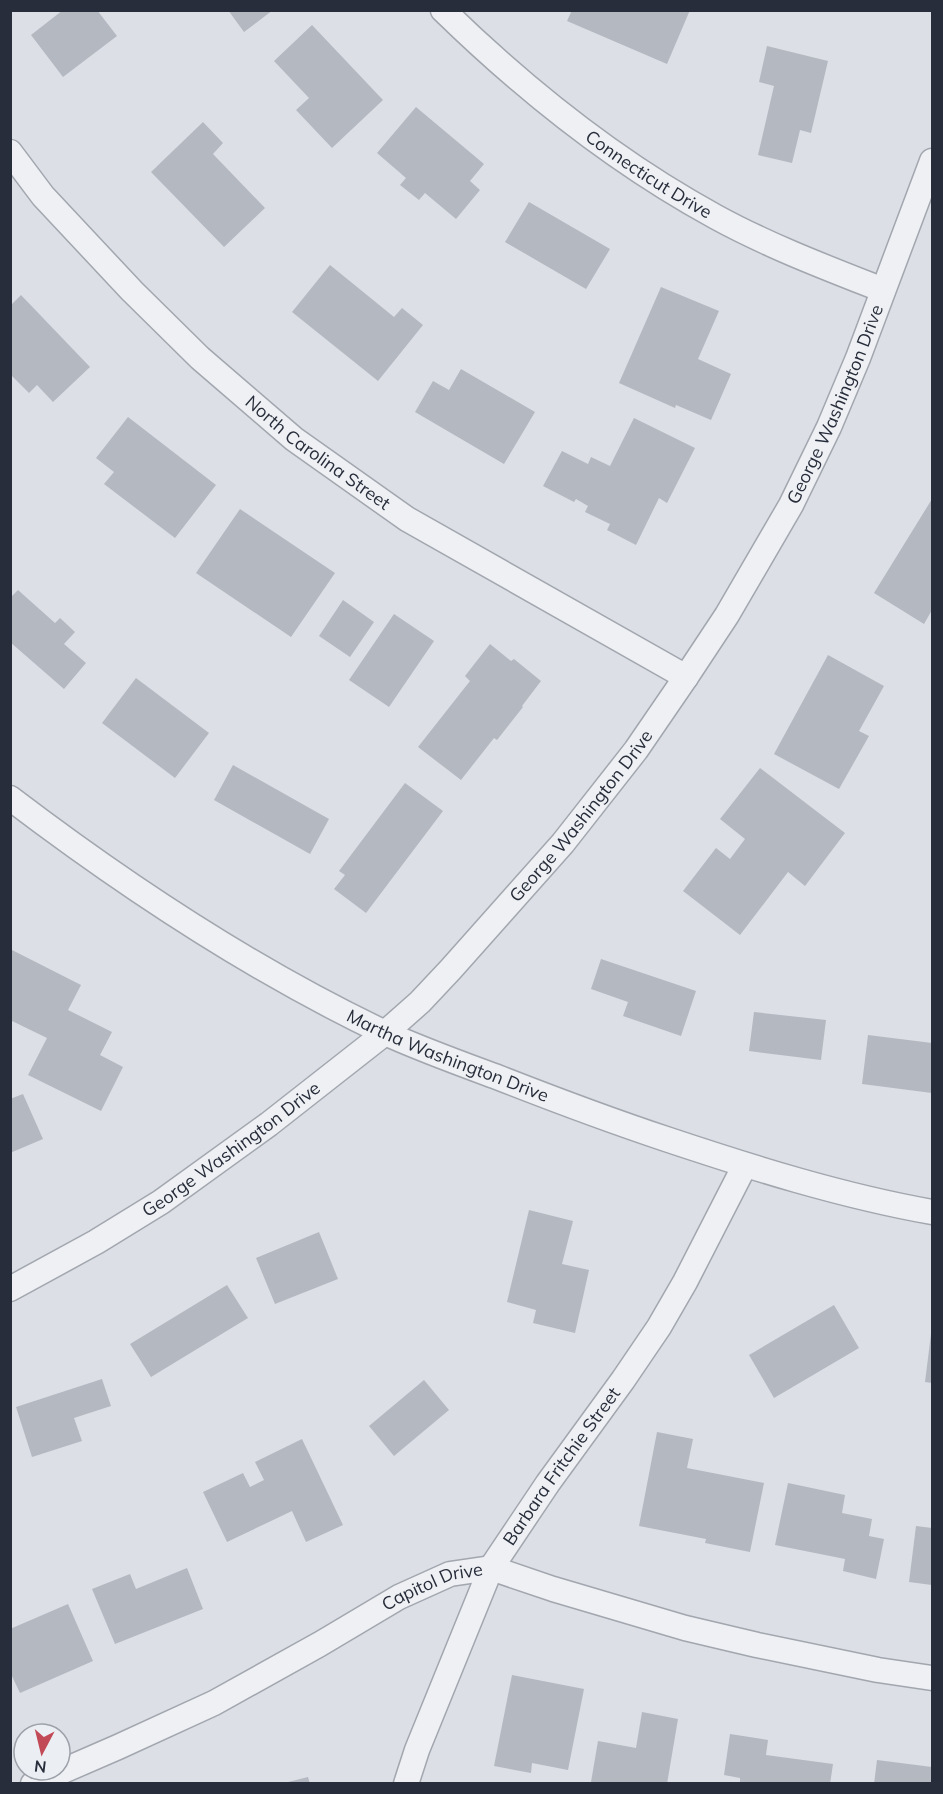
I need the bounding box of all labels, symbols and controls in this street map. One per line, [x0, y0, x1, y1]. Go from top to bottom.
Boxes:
street label: Connecticut Drive [581, 125, 716, 223]
street label: George Washington Drive [781, 301, 888, 508]
street label: North Carolina Street [241, 390, 395, 515]
street label: George Washington Drive [504, 725, 657, 907]
street label: Martha Washington Drive [343, 1004, 552, 1107]
street label: George Washington Drive [138, 1076, 325, 1222]
street label: Barbara Fritchie Street [498, 1382, 625, 1550]
street label: Capitol Drive [377, 1557, 484, 1616]
north arrow [12, 1722, 72, 1782]
text: N [33, 1756, 47, 1778]

